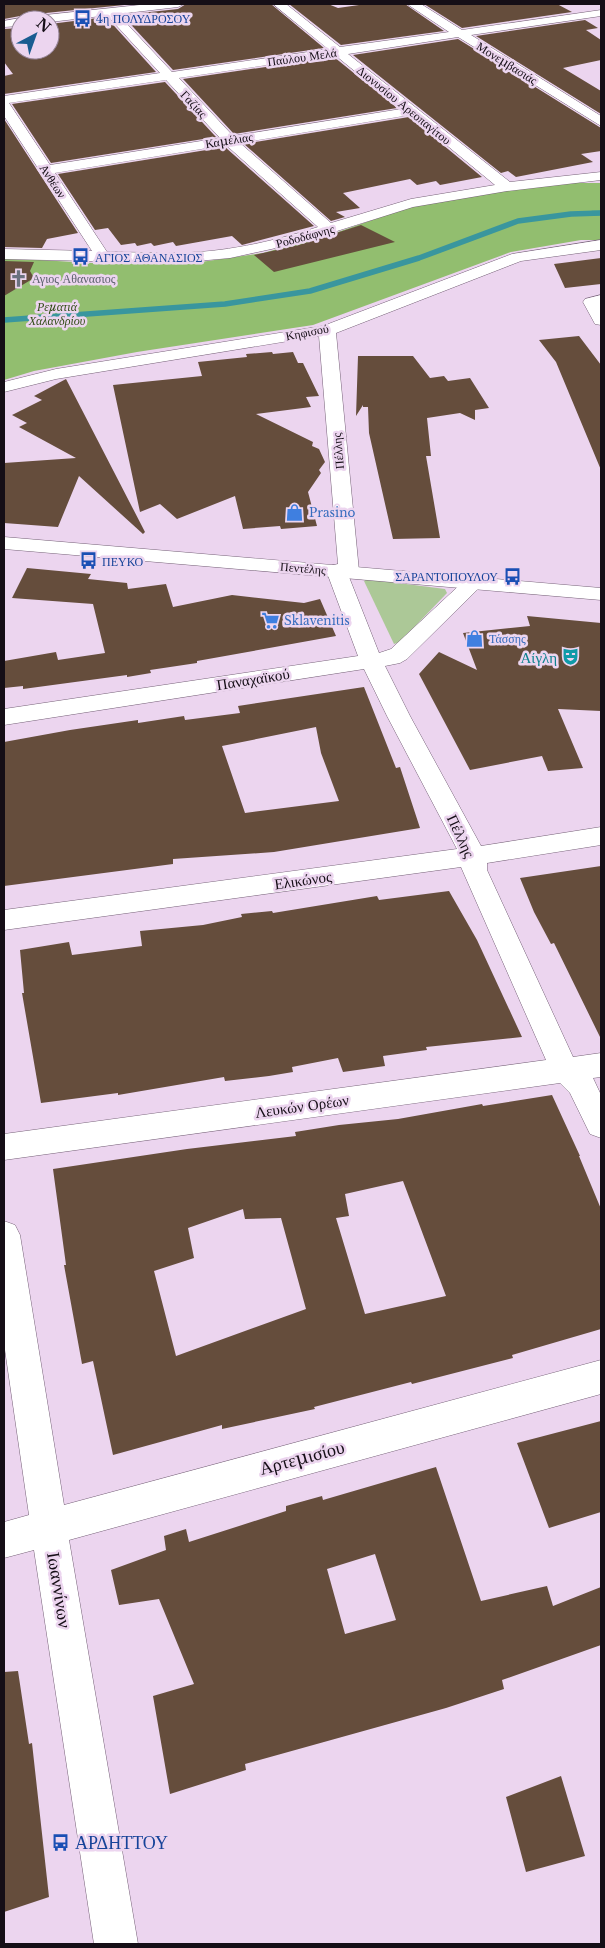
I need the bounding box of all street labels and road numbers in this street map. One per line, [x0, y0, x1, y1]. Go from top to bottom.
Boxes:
street label: Μονεμβασιάς [474, 38, 540, 88]
street label: Παύλου Μελά [266, 45, 338, 69]
street label: Διονυσίου Αρεοπαγίτου [354, 62, 454, 148]
street label: Γαζίας [177, 87, 211, 121]
street label: Καμέλιας [204, 129, 254, 151]
street label: Ανθέων [37, 161, 70, 201]
street label: Ροδοδάφνης [274, 221, 336, 251]
street label: Κηφισού [284, 320, 330, 344]
street label: Πέλλης [329, 432, 347, 470]
street label: Πεντέλης [280, 559, 327, 577]
street label: Παναχαϊκού [215, 664, 291, 694]
street label: Πέλλης [443, 811, 479, 861]
street label: Ελικώνος [273, 867, 333, 893]
street label: Λευκών Ορέων [254, 1090, 350, 1122]
street label: Αρτεμισίου [257, 1436, 347, 1480]
street label: Ιωαννίνων [42, 1550, 76, 1630]

